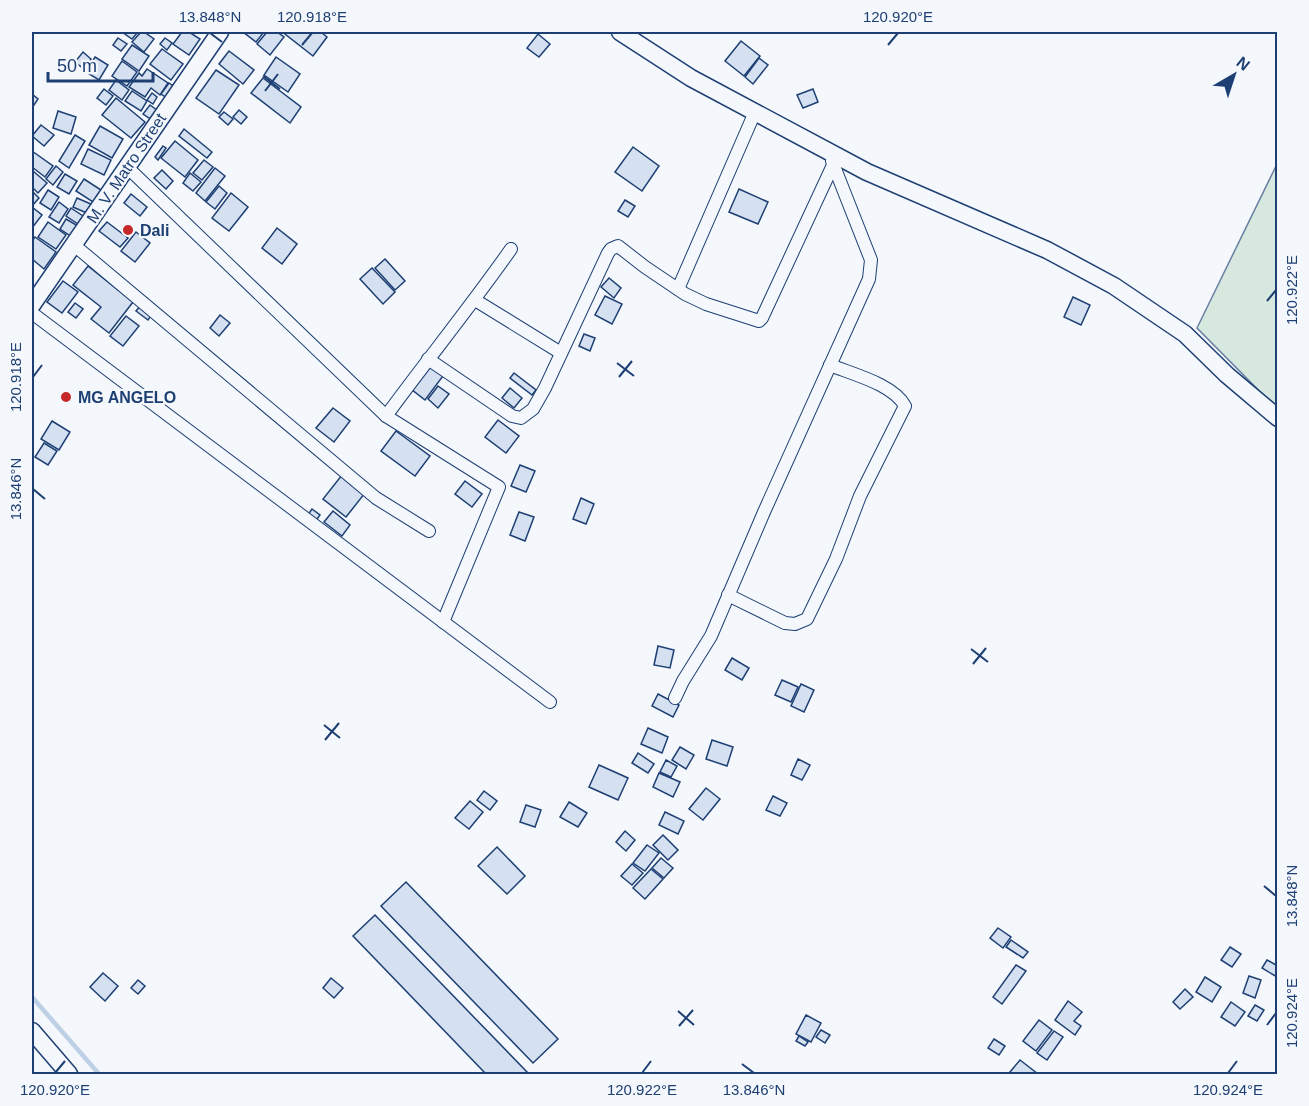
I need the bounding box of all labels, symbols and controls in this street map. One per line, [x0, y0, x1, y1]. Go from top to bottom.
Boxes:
text: 13.848°N [179, 8, 241, 25]
text: 120.918°E [277, 8, 347, 25]
text: 120.920°E [863, 8, 933, 25]
scale bar [48, 45, 153, 83]
north arrow [1204, 45, 1264, 105]
text: N [1233, 53, 1253, 74]
text: 50 m [57, 56, 97, 76]
street label: M. V. Matro Street [83, 110, 170, 226]
place label: Dali [140, 222, 169, 239]
marker: Dali [121, 223, 135, 237]
text: 120.922°E [1283, 255, 1300, 325]
text: 120.918°E [7, 342, 24, 412]
place label: MG ANGELO [78, 389, 176, 406]
marker: MG ANGELO [59, 390, 73, 404]
text: 13.846°N [7, 458, 24, 520]
text: 13.848°N [1283, 865, 1300, 927]
text: 120.924°E [1283, 978, 1300, 1048]
text: 120.920°E [20, 1081, 90, 1098]
text: 120.922°E [607, 1081, 677, 1098]
text: 13.846°N [723, 1081, 785, 1098]
text: 120.924°E [1193, 1081, 1263, 1098]

